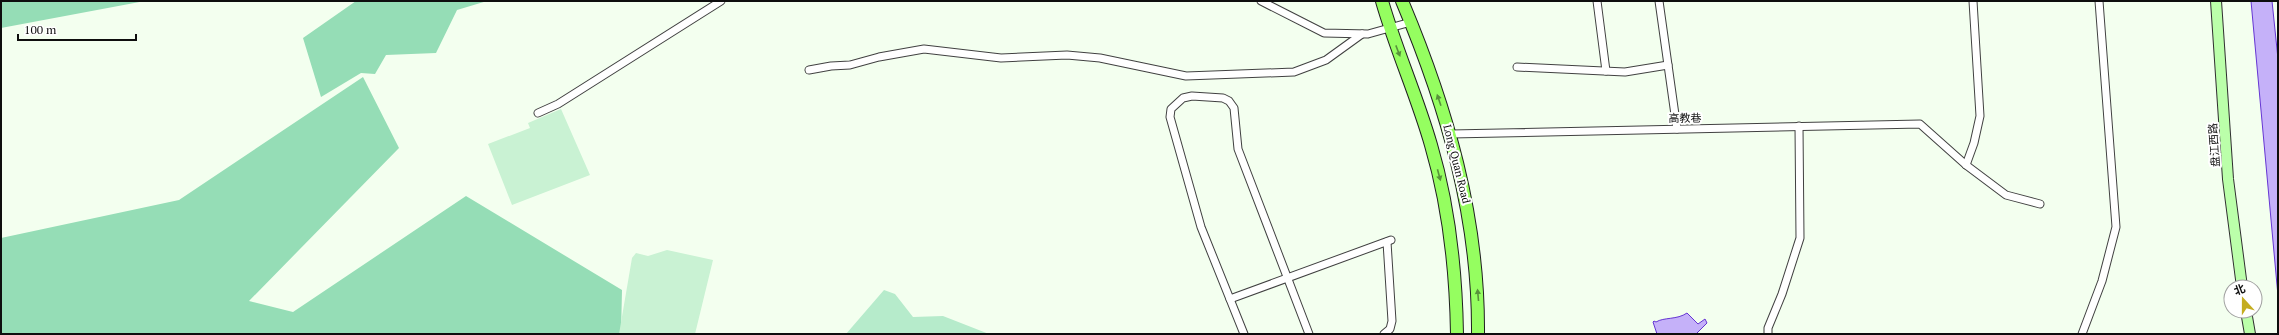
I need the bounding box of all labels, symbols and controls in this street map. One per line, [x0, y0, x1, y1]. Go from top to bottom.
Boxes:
scale bar [18, 16, 136, 42]
text: 100 m [24, 22, 57, 37]
one-way arrow [1396, 46, 1402, 58]
one-way arrow [1436, 93, 1442, 105]
street label: 高教巷 [1668, 111, 1702, 125]
street label: Long Quan Road [1440, 123, 1474, 205]
street label: 盘江西路 [2205, 123, 2223, 167]
one-way arrow [1436, 169, 1442, 181]
north arrow [2223, 279, 2263, 319]
text: 北 [2232, 281, 2247, 298]
one-way arrow [1475, 289, 1481, 301]

